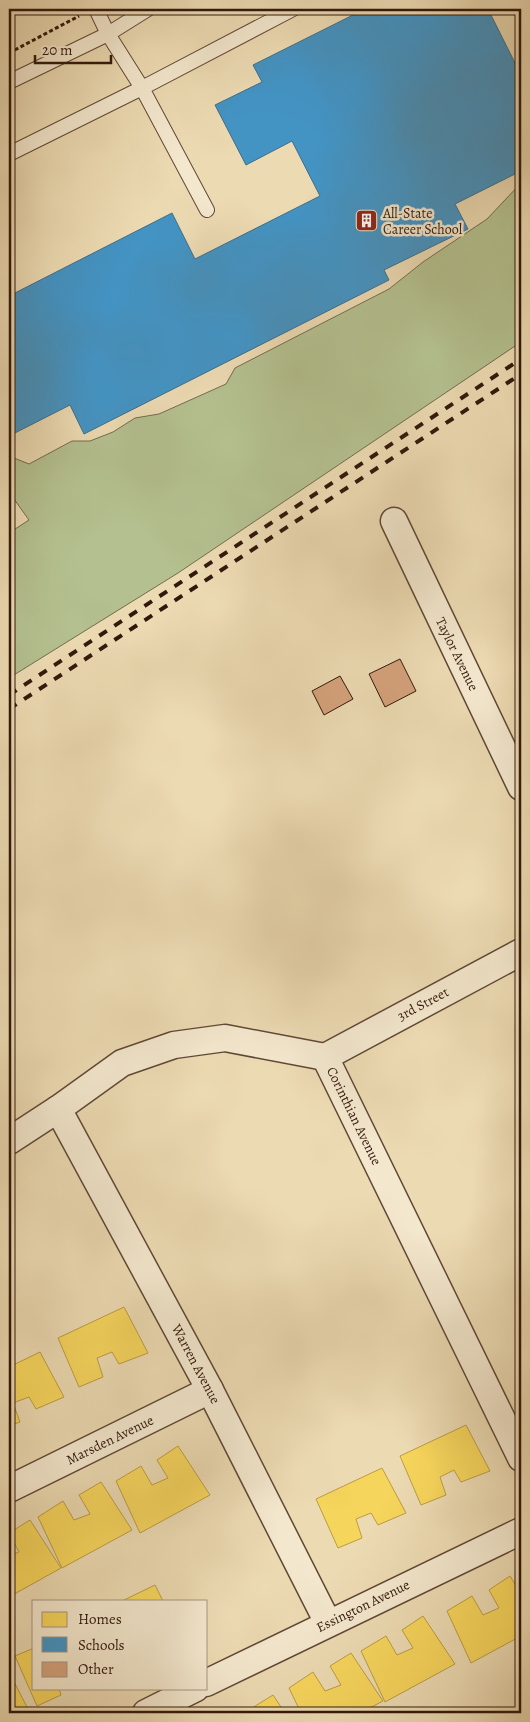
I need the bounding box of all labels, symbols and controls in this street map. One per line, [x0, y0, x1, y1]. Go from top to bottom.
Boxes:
scale bar [35, 32, 111, 64]
text: 20 m [42, 40, 73, 60]
place label: All-State Career School [382, 204, 463, 239]
building icon: All-State Career School [355, 209, 379, 233]
street label: Taylor Avenue [431, 614, 483, 694]
street label: 3rd Street [394, 982, 452, 1025]
street label: Corinthian Avenue [322, 1064, 386, 1168]
street label: Warren Avenue [167, 1320, 225, 1407]
street label: Marsden Avenue [63, 1411, 157, 1469]
street label: Essington Avenue [313, 1575, 413, 1637]
legend [32, 1600, 208, 1690]
text: Homes [78, 1609, 122, 1629]
text: Schools [78, 1635, 125, 1655]
text: Other [78, 1659, 114, 1679]

